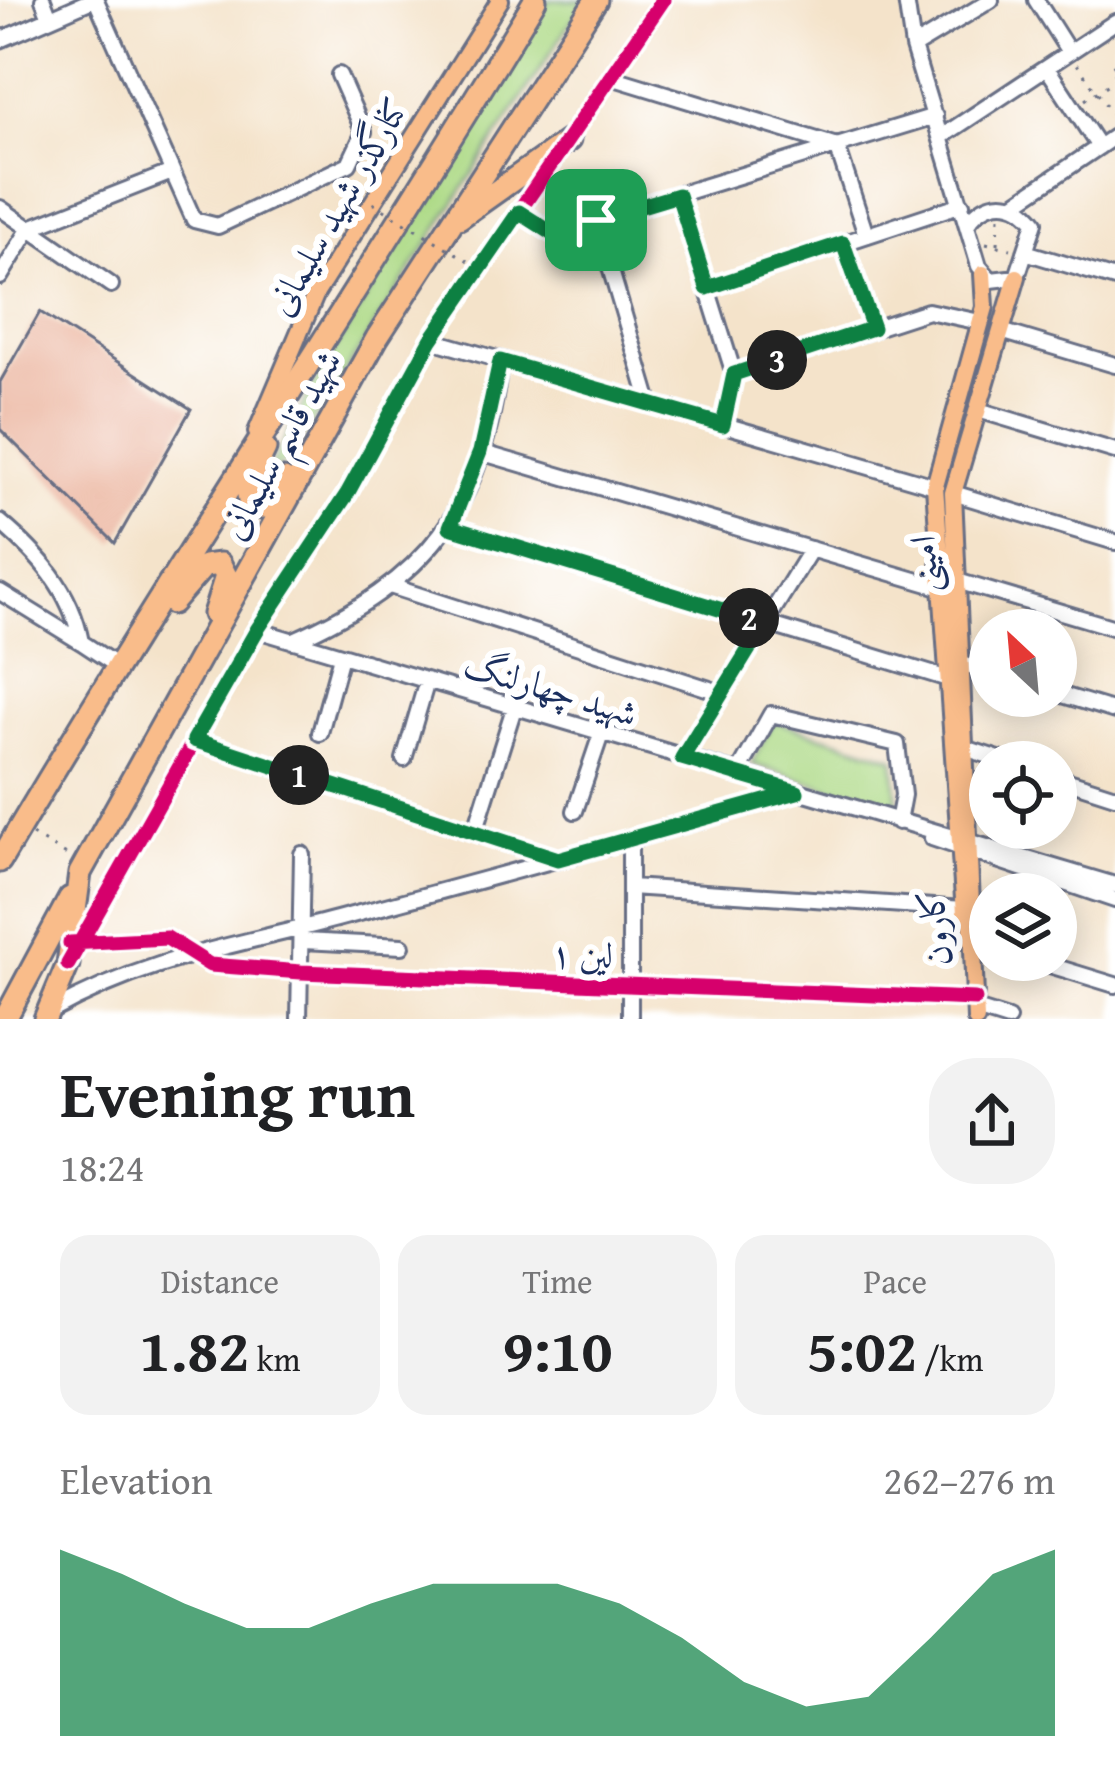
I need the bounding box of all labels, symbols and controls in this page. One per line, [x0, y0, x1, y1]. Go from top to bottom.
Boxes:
street label: کنارگذر شهید سلیمانی [253, 87, 420, 325]
pin [545, 169, 647, 271]
icon: arrive [563, 187, 629, 253]
pin: 3 [747, 330, 807, 390]
text: 3 [768, 336, 786, 384]
street label: شهید قاسم سلیمانی [206, 339, 362, 553]
street label: امینی [895, 534, 950, 594]
pin: 2 [719, 588, 779, 648]
text: 2 [740, 594, 758, 642]
north arrow [969, 609, 1077, 717]
map controls [969, 609, 1077, 981]
street label: شهید چهارلنگ [458, 636, 644, 739]
button: locate [969, 741, 1077, 849]
pin: 1 [269, 745, 329, 805]
text: 1 [290, 751, 308, 799]
button: layers [969, 873, 1077, 981]
street label: کارون [902, 887, 965, 970]
street label: لین ۱ [550, 926, 614, 981]
text: Evening run [60, 1044, 415, 1141]
button: share [929, 1058, 1055, 1184]
text: 18:24 [60, 1138, 145, 1195]
text: Distance [161, 1257, 279, 1305]
text: Time [522, 1257, 593, 1305]
text: Pace [863, 1257, 927, 1305]
text: 1.82 [139, 1305, 249, 1393]
text: 9:10 [502, 1305, 613, 1393]
text: 5:02 [807, 1305, 917, 1393]
text: km [249, 1335, 300, 1383]
text: /km [917, 1335, 984, 1383]
text: Elevation [60, 1451, 213, 1508]
text: 262–276 m [883, 1451, 1055, 1508]

